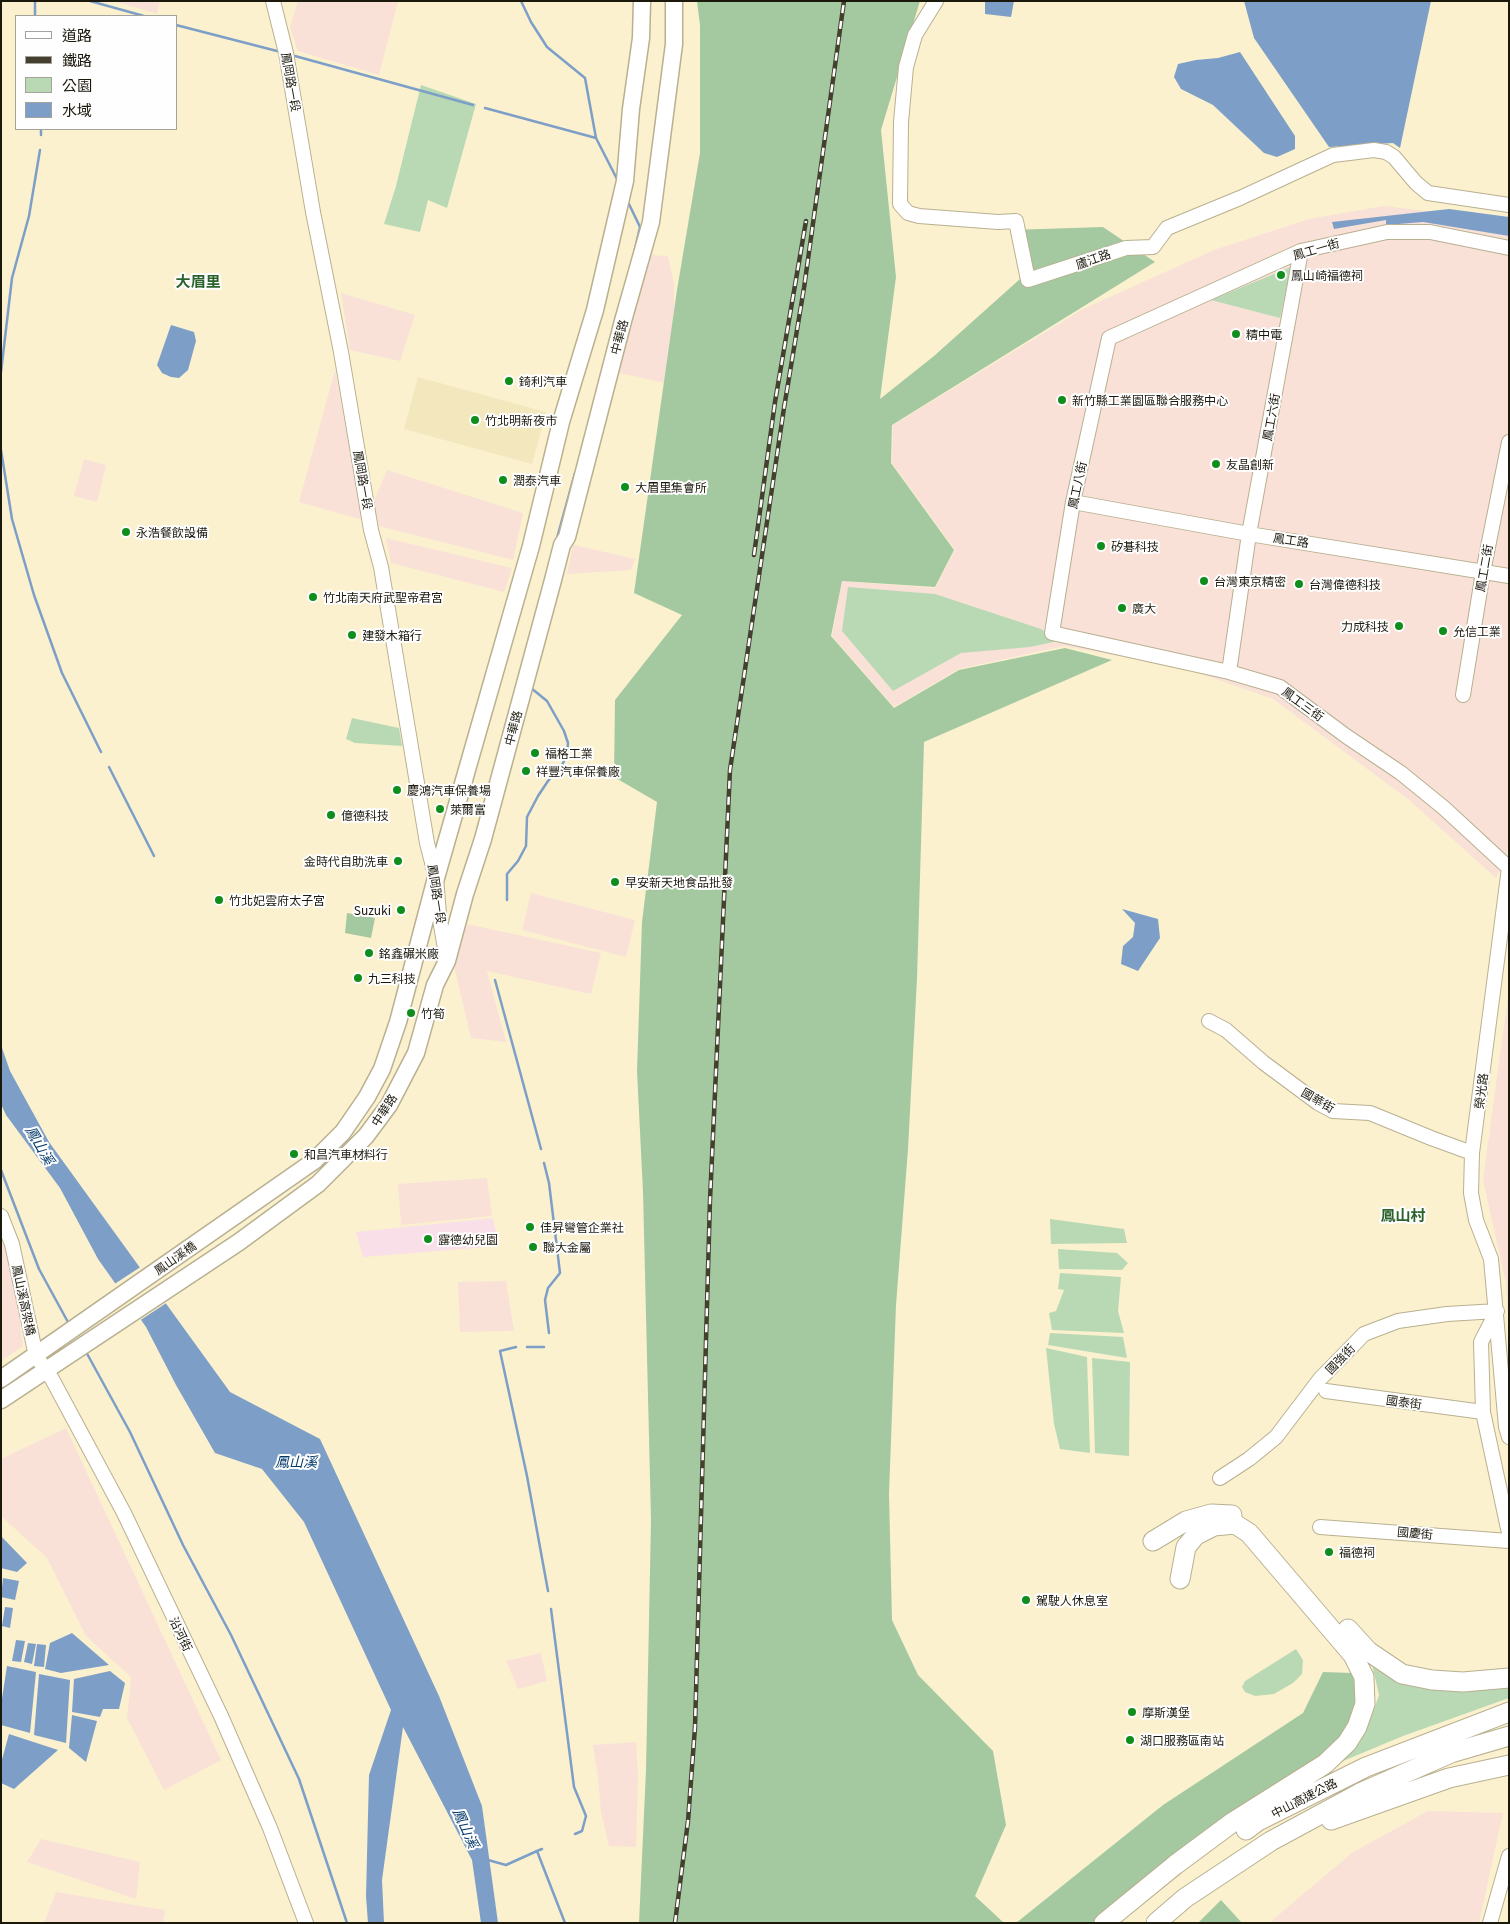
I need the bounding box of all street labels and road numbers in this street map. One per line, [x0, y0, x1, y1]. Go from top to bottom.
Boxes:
street label: 鳳岡路一段 [279, 51, 303, 113]
street label: 鳳工一街 [1291, 235, 1341, 263]
street label: 廬江路 [1074, 246, 1112, 272]
street label: 中華路 [607, 318, 631, 356]
street label: 鳳工六街 [1260, 392, 1282, 442]
street label: 鳳岡路一段 [351, 449, 375, 511]
street label: 鳳工八街 [1065, 460, 1089, 510]
street label: 鳳工路 [1272, 530, 1310, 550]
street label: 鳳工二街 [1473, 543, 1495, 593]
street label: 鳳工三街 [1279, 684, 1327, 724]
street label: 中華路 [501, 709, 525, 747]
street label: 鳳岡路一段 [425, 863, 449, 925]
street label: 榮光路 [1472, 1072, 1490, 1110]
street label: 國華街 [1299, 1085, 1337, 1115]
street label: 中華路 [368, 1091, 400, 1129]
street label: 鳳山溪橋 [151, 1238, 199, 1278]
street label: 鳳山溪高架橋 [9, 1263, 39, 1337]
street label: 國強街 [1322, 1341, 1358, 1377]
street label: 國泰街 [1385, 1392, 1423, 1412]
street label: 國慶街 [1396, 1524, 1434, 1542]
street label: 沿河街 [167, 1615, 195, 1653]
street label: 中山高速公路 [1269, 1775, 1339, 1821]

